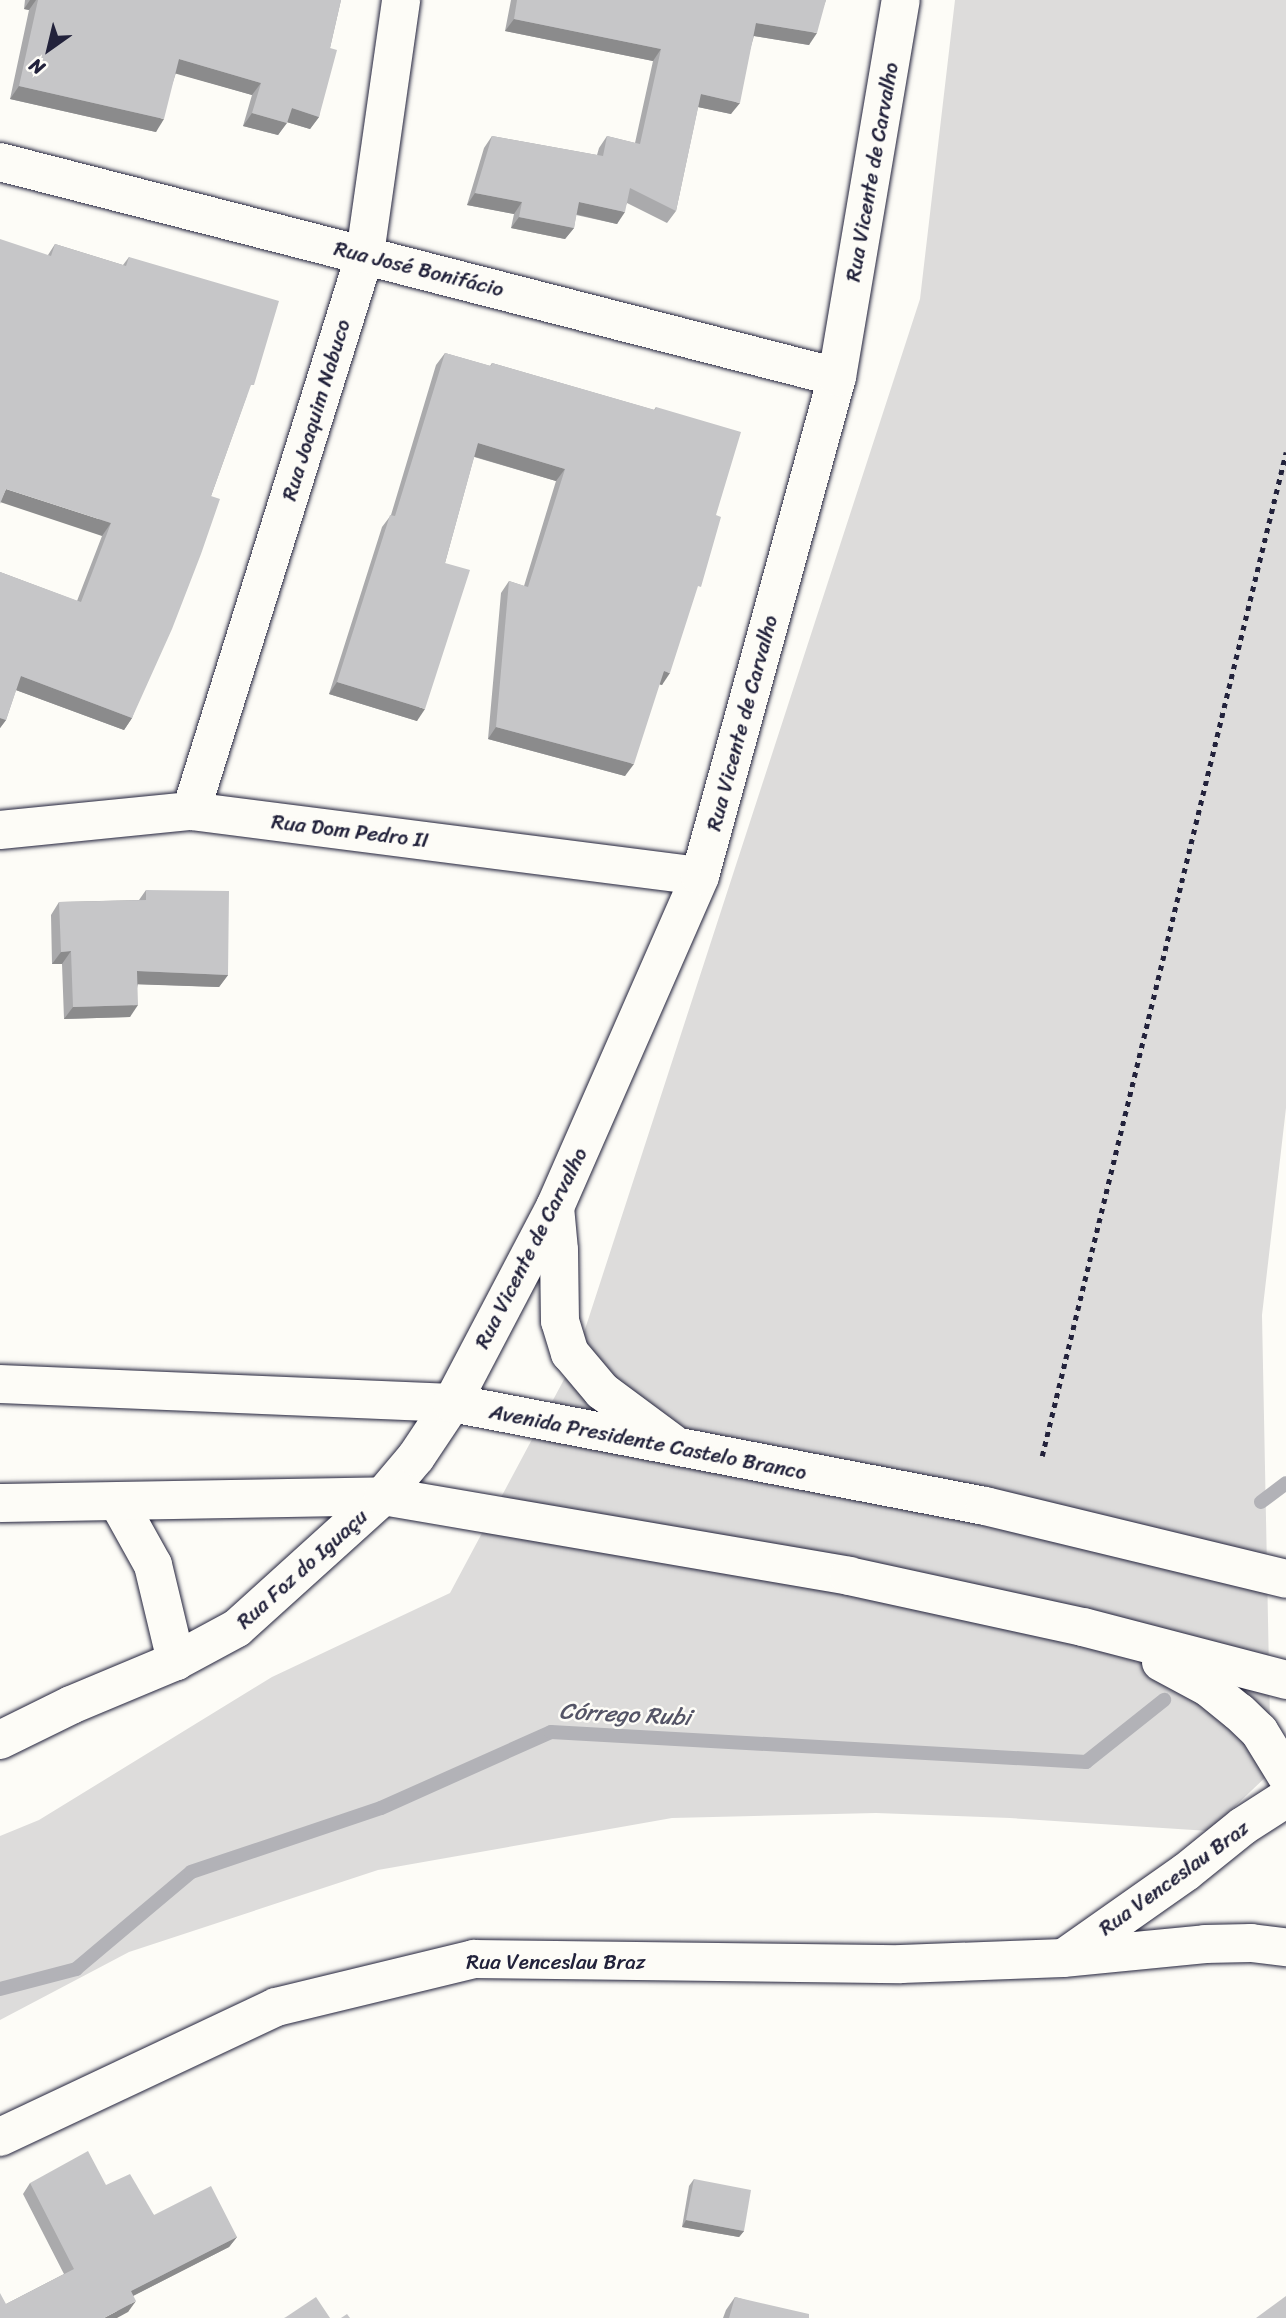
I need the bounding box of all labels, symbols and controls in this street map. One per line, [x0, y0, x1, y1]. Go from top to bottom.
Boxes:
north arrow [14, 14, 84, 84]
text: N [22, 49, 52, 84]
street label: Rua Vicente de Carvalho [840, 60, 904, 284]
street label: Rua José Bonifácio [332, 236, 506, 302]
street label: Rua Joaquim Nabuco [276, 316, 356, 504]
street label: Rua Vicente de Carvalho [701, 612, 783, 834]
street label: Rua Dom Pedro II [270, 809, 430, 853]
street label: Rua Vicente de Carvalho [469, 1143, 593, 1353]
street label: Avenida Presidente Castelo Branco [487, 1399, 809, 1485]
street label: Rua Foz do Iguaçu [231, 1504, 373, 1634]
water label: Córrego Rubi [559, 1698, 691, 1732]
street label: Rua Venceslau Braz [1094, 1815, 1254, 1941]
street label: Rua Venceslau Braz [467, 1949, 645, 1975]

